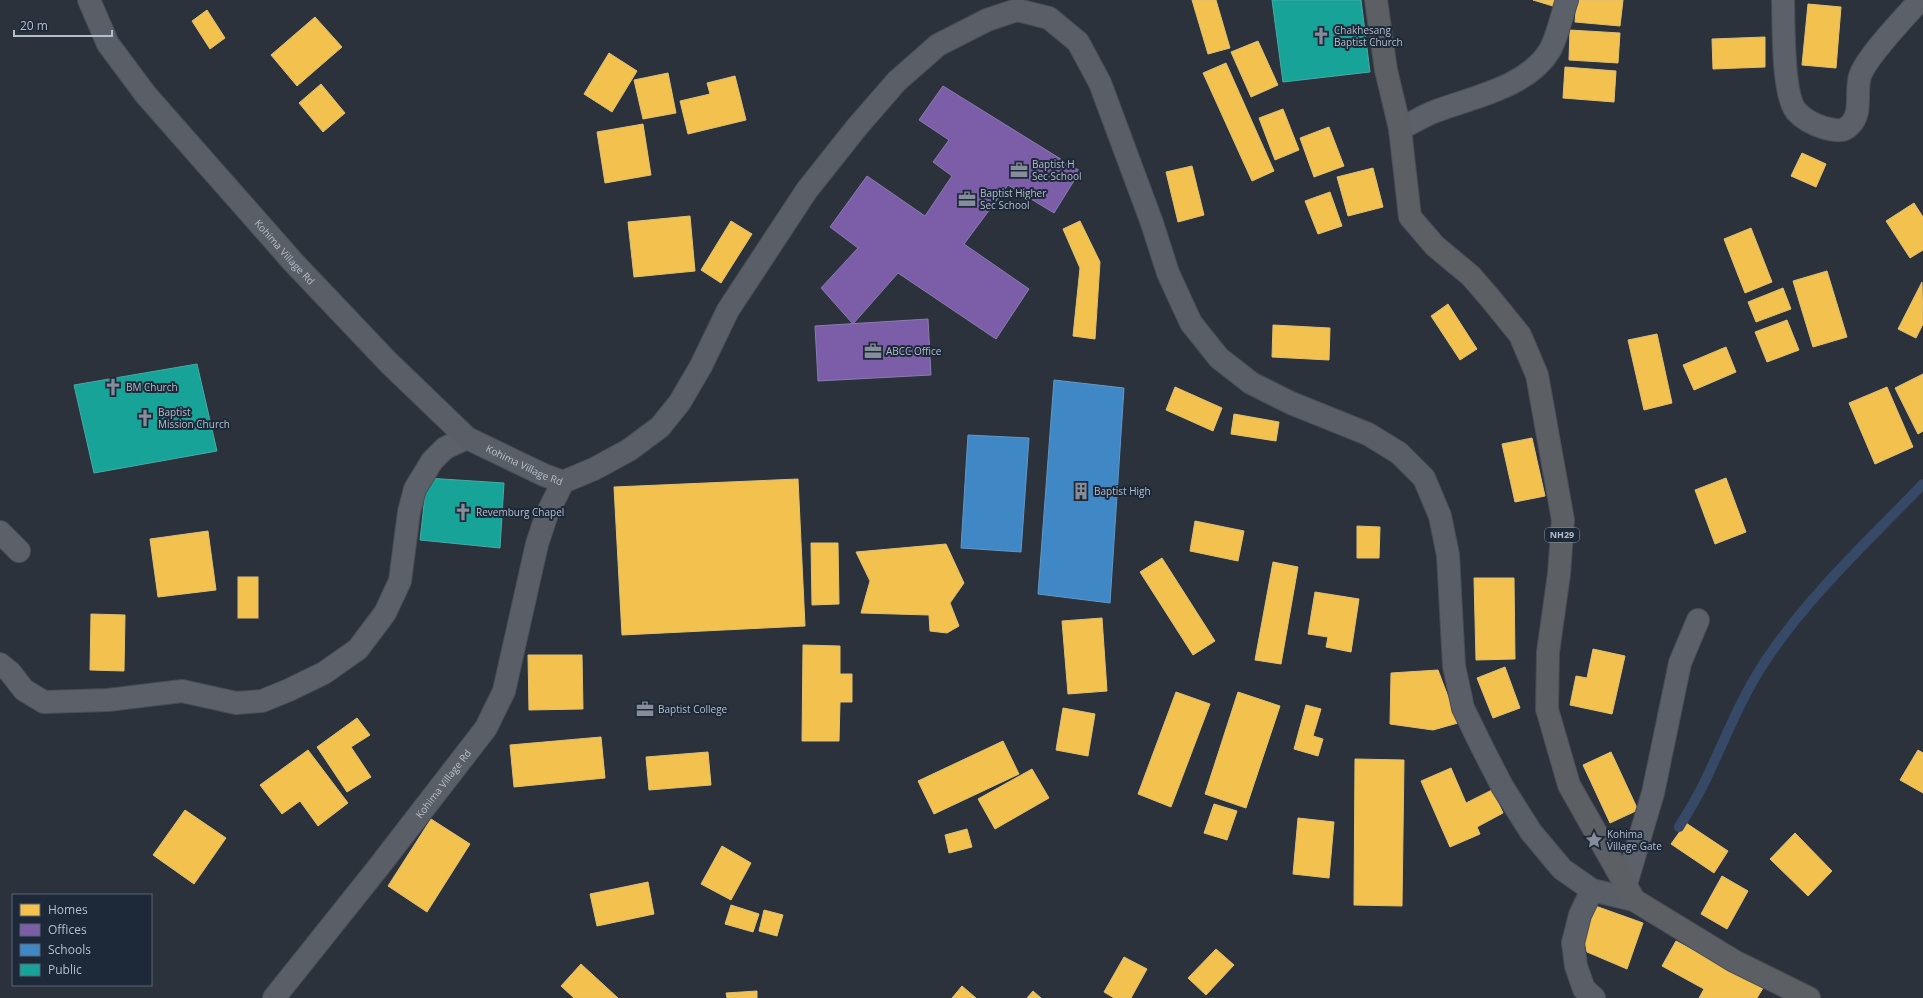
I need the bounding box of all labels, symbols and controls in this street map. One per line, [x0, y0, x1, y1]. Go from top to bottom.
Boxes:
scale bar [14, 12, 112, 38]
text: 20 m [20, 17, 48, 34]
place label: Chakhesang Baptist Church [1334, 23, 1403, 49]
church icon: Chakhesang Baptist Church [1311, 26, 1331, 46]
place label: Baptist H Sec School [1032, 157, 1081, 183]
office icon: Baptist H Sec School [1009, 160, 1029, 180]
place label: Baptist Higher Sec School [980, 186, 1046, 212]
office icon: Baptist Higher Sec School [957, 189, 977, 209]
street label: Kohima Village Rd [252, 216, 318, 288]
office icon: ABCC Office [863, 341, 883, 361]
place label: ABCC Office [886, 344, 942, 358]
church icon: BM Church [103, 377, 123, 397]
place label: BM Church [126, 380, 178, 394]
place label: Baptist Mission Church [158, 405, 230, 431]
church icon: Baptist Mission Church [135, 408, 155, 428]
street label: Kohima Village Rd [484, 441, 565, 488]
building icon: Baptist High [1071, 481, 1091, 501]
place label: Baptist High [1094, 484, 1151, 498]
church icon: Revemburg Chapel [453, 502, 473, 522]
place label: Revemburg Chapel [476, 505, 564, 519]
road number: NH29 [1545, 528, 1579, 542]
office icon: Baptist College [635, 699, 655, 719]
place label: Baptist College [658, 702, 728, 716]
street label: Kohima Village Rd [412, 746, 474, 821]
place label: Kohima Village Gate [1607, 827, 1662, 853]
place icon: Kohima Village Gate [1584, 830, 1604, 850]
legend [12, 894, 152, 986]
text: Homes [48, 901, 88, 918]
text: Offices [48, 921, 87, 938]
text: Schools [48, 941, 91, 958]
text: Public [48, 961, 82, 978]

